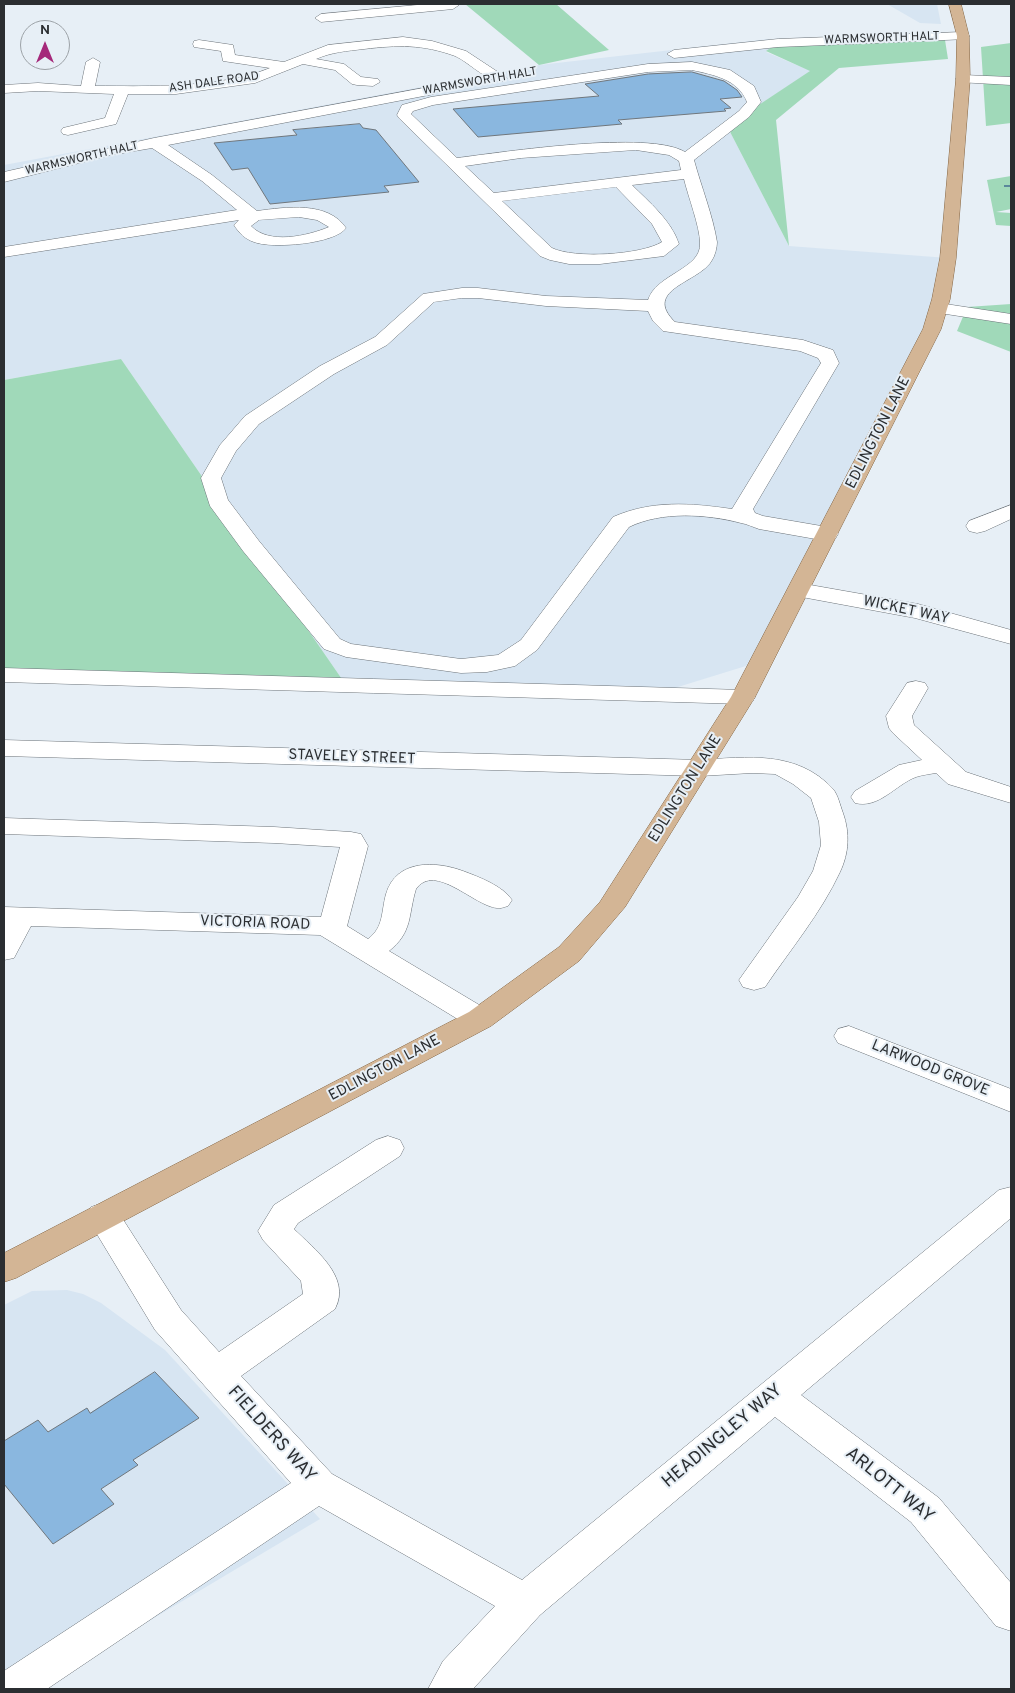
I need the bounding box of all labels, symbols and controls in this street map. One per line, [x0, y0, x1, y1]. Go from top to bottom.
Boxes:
north arrow [20, 20, 70, 70]
text: N [40, 22, 50, 39]
street label: WARMSWORTH HALT [824, 30, 940, 48]
street label: WARMSWORTH HALT [422, 65, 538, 99]
street label: ASH DALE ROAD [168, 70, 260, 96]
street label: WARMSWORTH HALT [24, 139, 140, 179]
street label: EDLINGTON LANE [843, 374, 915, 492]
street label: WICKET WAY [861, 593, 951, 629]
street label: EDLINGTON LANE [646, 732, 726, 846]
street label: STAVELEY STREET [288, 747, 416, 769]
street label: VICTORIA ROAD [199, 913, 311, 935]
street label: EDLINGTON LANE [326, 1032, 444, 1106]
street label: LARWOOD GROVE [868, 1037, 992, 1101]
street label: HEADINGLEY WAY [658, 1380, 788, 1494]
street label: FIELDERS WAY [222, 1383, 320, 1487]
street label: ARLOTT WAY [840, 1444, 938, 1528]

